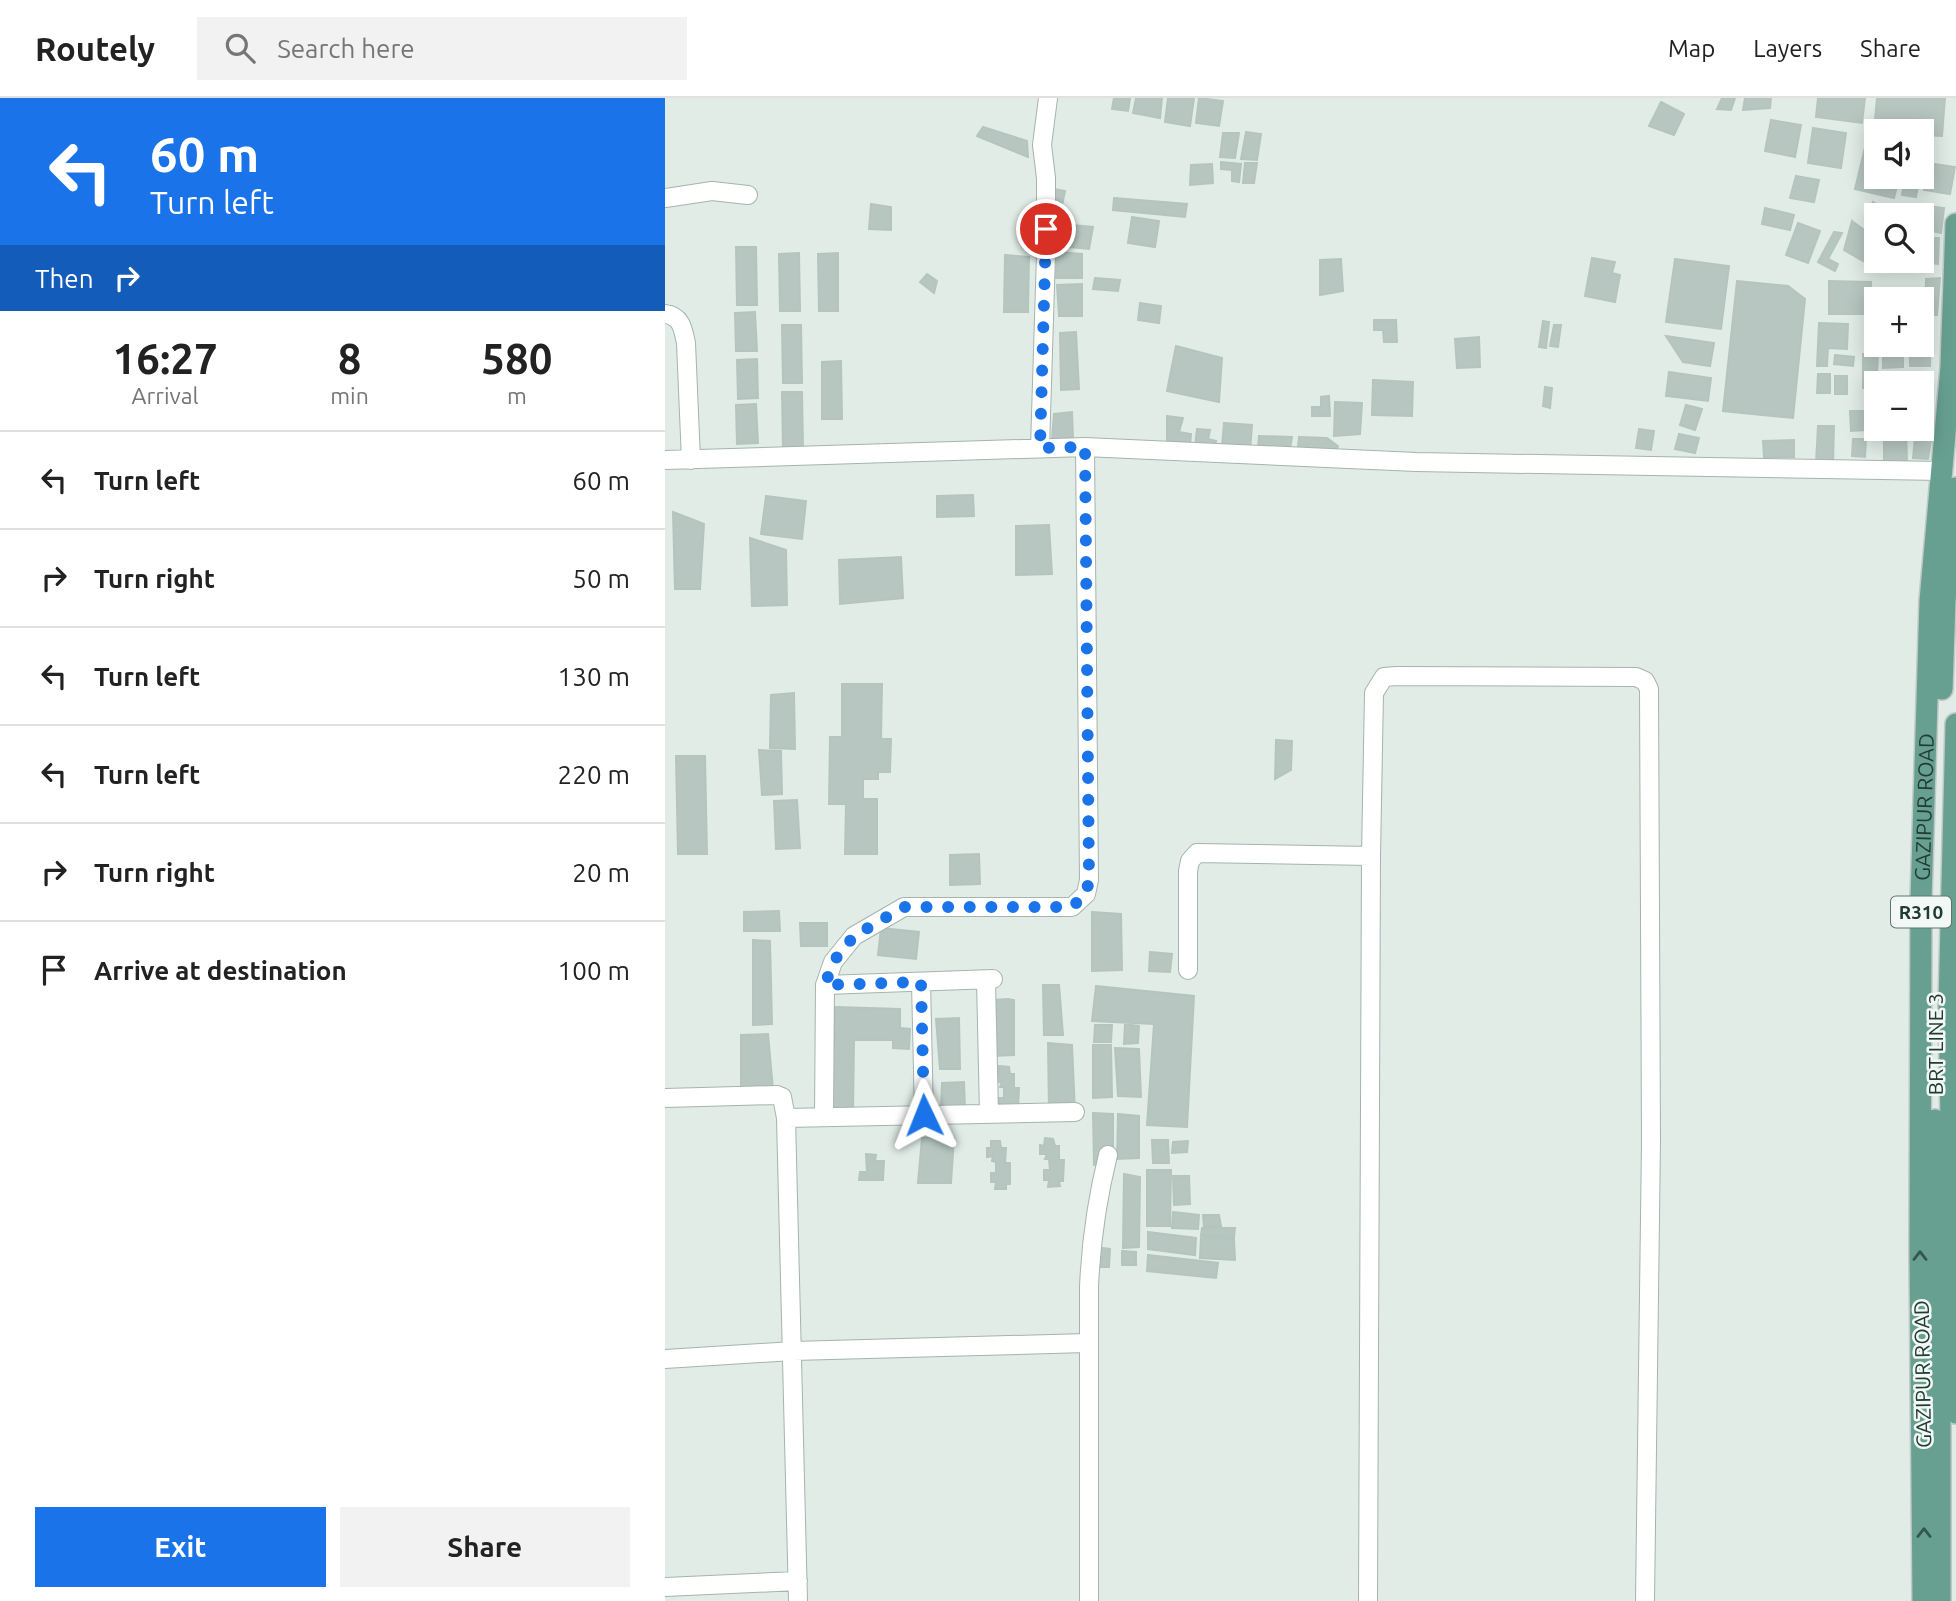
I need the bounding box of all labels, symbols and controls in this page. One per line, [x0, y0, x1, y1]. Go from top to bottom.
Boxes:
search box [197, 17, 687, 80]
icon: search [221, 29, 259, 67]
text: Routely [35, 30, 155, 67]
text: Search here [277, 34, 415, 63]
text: Map [1668, 35, 1715, 62]
text: Layers [1753, 35, 1822, 62]
text: Share [1860, 35, 1921, 62]
map controls [1864, 119, 1934, 441]
button: sound [1864, 119, 1934, 189]
icon: left [35, 126, 126, 217]
text: 60 m [150, 126, 259, 181]
text: Turn left [150, 184, 274, 220]
pin [1016, 199, 1076, 259]
button: search [1864, 203, 1934, 273]
icon: arrive [1027, 210, 1065, 248]
icon: right [108, 259, 146, 297]
text: Then [35, 264, 94, 293]
button: + [1864, 287, 1934, 357]
text: 16:27 [113, 335, 218, 382]
text: 8 [338, 335, 361, 382]
text: 580 [481, 335, 552, 382]
button: − [1864, 371, 1934, 441]
text: Arrival [132, 383, 199, 408]
text: min [330, 383, 369, 408]
text: m [507, 383, 527, 408]
icon: left [35, 461, 73, 499]
text: Turn left [94, 466, 200, 495]
text: 60 m [572, 466, 630, 495]
icon: right [35, 559, 73, 597]
text: Turn right [94, 564, 215, 593]
text: 50 m [572, 564, 630, 593]
icon: left [35, 657, 73, 695]
text: Turn left [94, 662, 200, 691]
text: 130 m [558, 662, 630, 691]
street label: GAZIPUR ROAD [1910, 733, 1938, 881]
icon: left [35, 755, 73, 793]
text: Turn left [94, 760, 200, 789]
text: 220 m [558, 760, 630, 789]
icon: right [35, 853, 73, 891]
text: Turn right [94, 858, 215, 887]
text: 20 m [572, 858, 630, 887]
road number: R310 [1891, 897, 1951, 928]
icon: arrive [35, 951, 73, 989]
text: Arrive at destination [94, 956, 347, 985]
text: 100 m [558, 956, 630, 985]
street label: BRT LINE 3 [1923, 993, 1947, 1095]
position arrow [887, 1078, 961, 1152]
one-way arrow [1913, 1251, 1928, 1262]
street label: GAZIPUR ROAD [1909, 1300, 1935, 1448]
button: Exit [35, 1507, 326, 1587]
button: Share [340, 1507, 630, 1587]
one-way arrow [1916, 1527, 1932, 1538]

